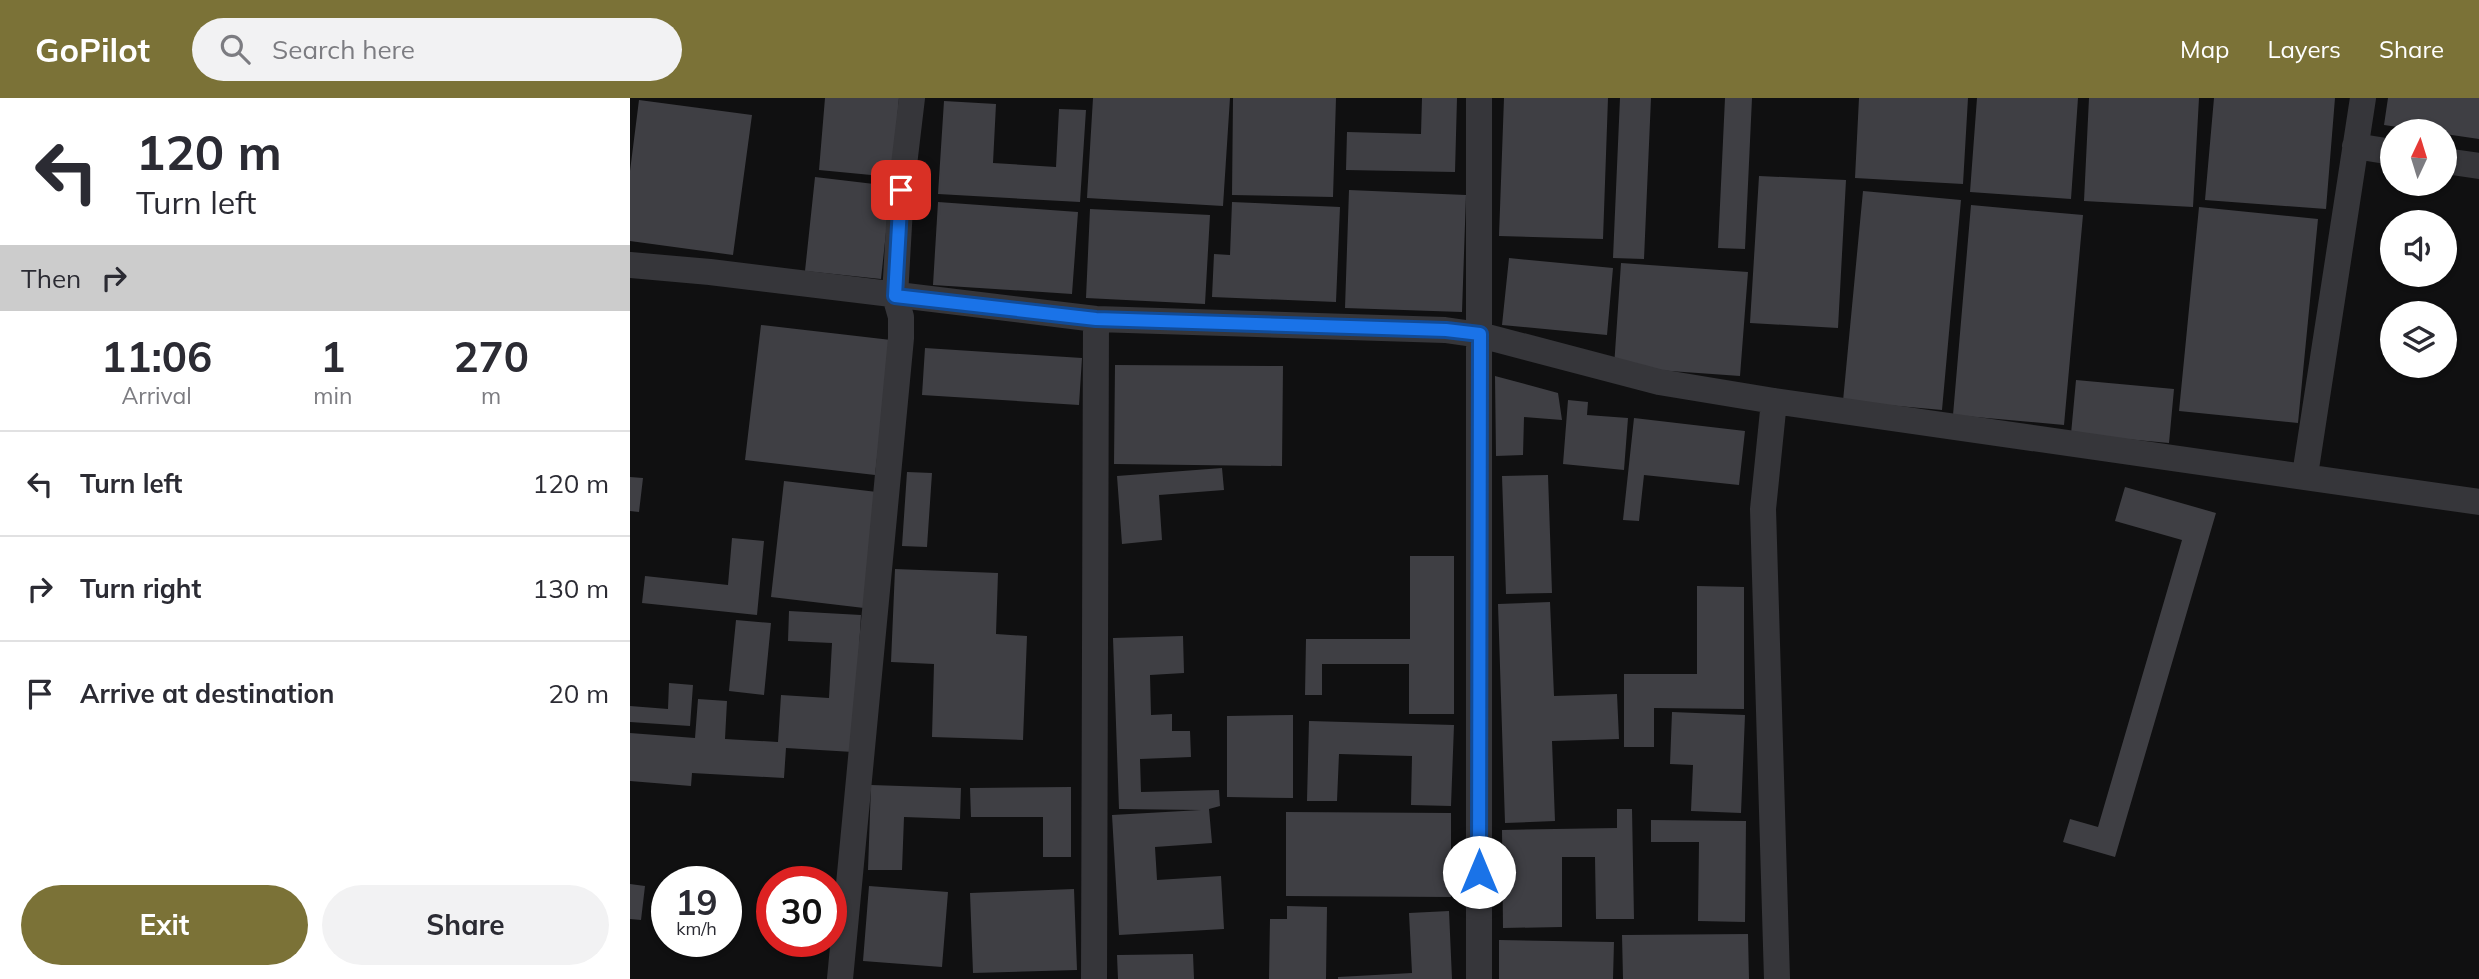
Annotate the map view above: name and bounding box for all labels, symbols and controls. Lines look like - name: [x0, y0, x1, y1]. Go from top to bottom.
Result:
- search box: [192, 18, 682, 81]
- text: GoPilot: [35, 29, 150, 70]
- icon: search: [216, 30, 254, 68]
- text: Search here: [272, 33, 415, 66]
- text: Map: [2180, 34, 2229, 64]
- text: Layers: [2267, 34, 2341, 64]
- text: Share: [2379, 34, 2444, 64]
- north arrow: [2380, 119, 2457, 196]
- map controls: [2380, 119, 2457, 378]
- text: 120 m: [136, 121, 282, 182]
- icon: left: [21, 126, 112, 217]
- pin: [871, 160, 931, 220]
- icon: arrive: [882, 171, 920, 209]
- text: Turn left: [136, 182, 256, 222]
- button: sound: [2380, 210, 2457, 287]
- icon: right: [95, 259, 133, 297]
- text: Then: [21, 262, 81, 295]
- button: layers: [2380, 301, 2457, 378]
- text: 11:06: [101, 330, 212, 383]
- text: 1: [320, 330, 345, 383]
- text: 270: [453, 330, 529, 383]
- text: Arrival: [121, 381, 192, 410]
- text: min: [313, 381, 352, 410]
- text: m: [481, 381, 501, 410]
- icon: left: [21, 465, 59, 503]
- text: Turn left: [80, 467, 182, 500]
- text: 120 m: [533, 467, 609, 500]
- icon: right: [21, 570, 59, 608]
- text: Turn right: [80, 572, 201, 605]
- text: 130 m: [533, 572, 609, 605]
- icon: arrive: [21, 675, 59, 713]
- text: Arrive at destination: [80, 677, 335, 710]
- text: 20 m: [548, 677, 609, 710]
- position arrow: [1442, 835, 1516, 909]
- speed limit sign: 30: [756, 866, 847, 957]
- text: 19: [675, 880, 718, 924]
- button: Exit: [21, 885, 308, 965]
- button: Share: [322, 885, 609, 965]
- text: km/h: [676, 917, 717, 940]

